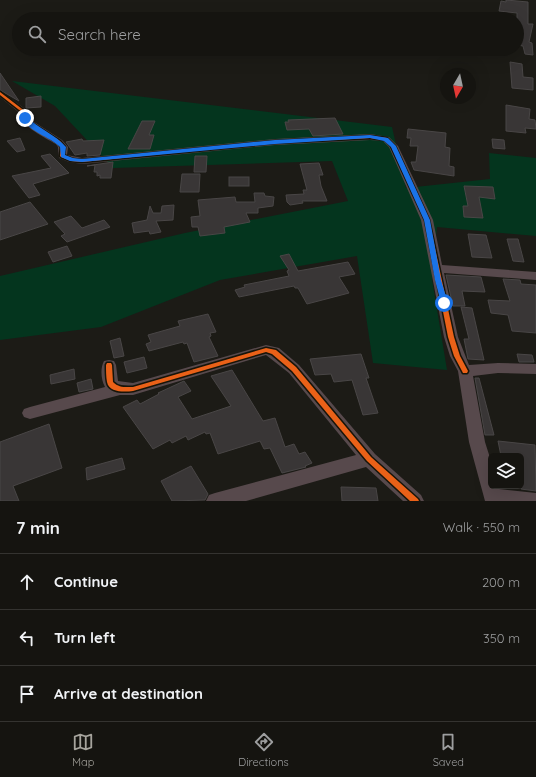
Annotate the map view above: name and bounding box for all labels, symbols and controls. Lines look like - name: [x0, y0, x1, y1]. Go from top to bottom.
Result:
- search box: [12, 12, 524, 56]
- icon: search: [26, 23, 48, 45]
- text: Search here: [58, 25, 141, 44]
- north arrow: [440, 68, 476, 104]
- route end: [16, 109, 34, 127]
- route start: [435, 294, 453, 312]
- map controls: [488, 453, 524, 489]
- button: layers: [488, 453, 524, 489]
- text: 7 min: [16, 517, 60, 538]
- text: Walk · 550 m: [443, 519, 520, 535]
- icon: ahead: [16, 571, 38, 593]
- text: Continue: [54, 572, 118, 591]
- text: 200 m: [482, 574, 520, 590]
- icon: left: [16, 627, 38, 649]
- text: Turn left: [54, 628, 116, 647]
- text: 350 m: [483, 630, 520, 646]
- icon: arrive: [16, 683, 38, 705]
- text: Arrive at destination: [54, 684, 203, 703]
- tab: Map: [72, 731, 94, 769]
- tab: Directions: [238, 731, 289, 769]
- tab: Saved: [433, 731, 464, 769]

